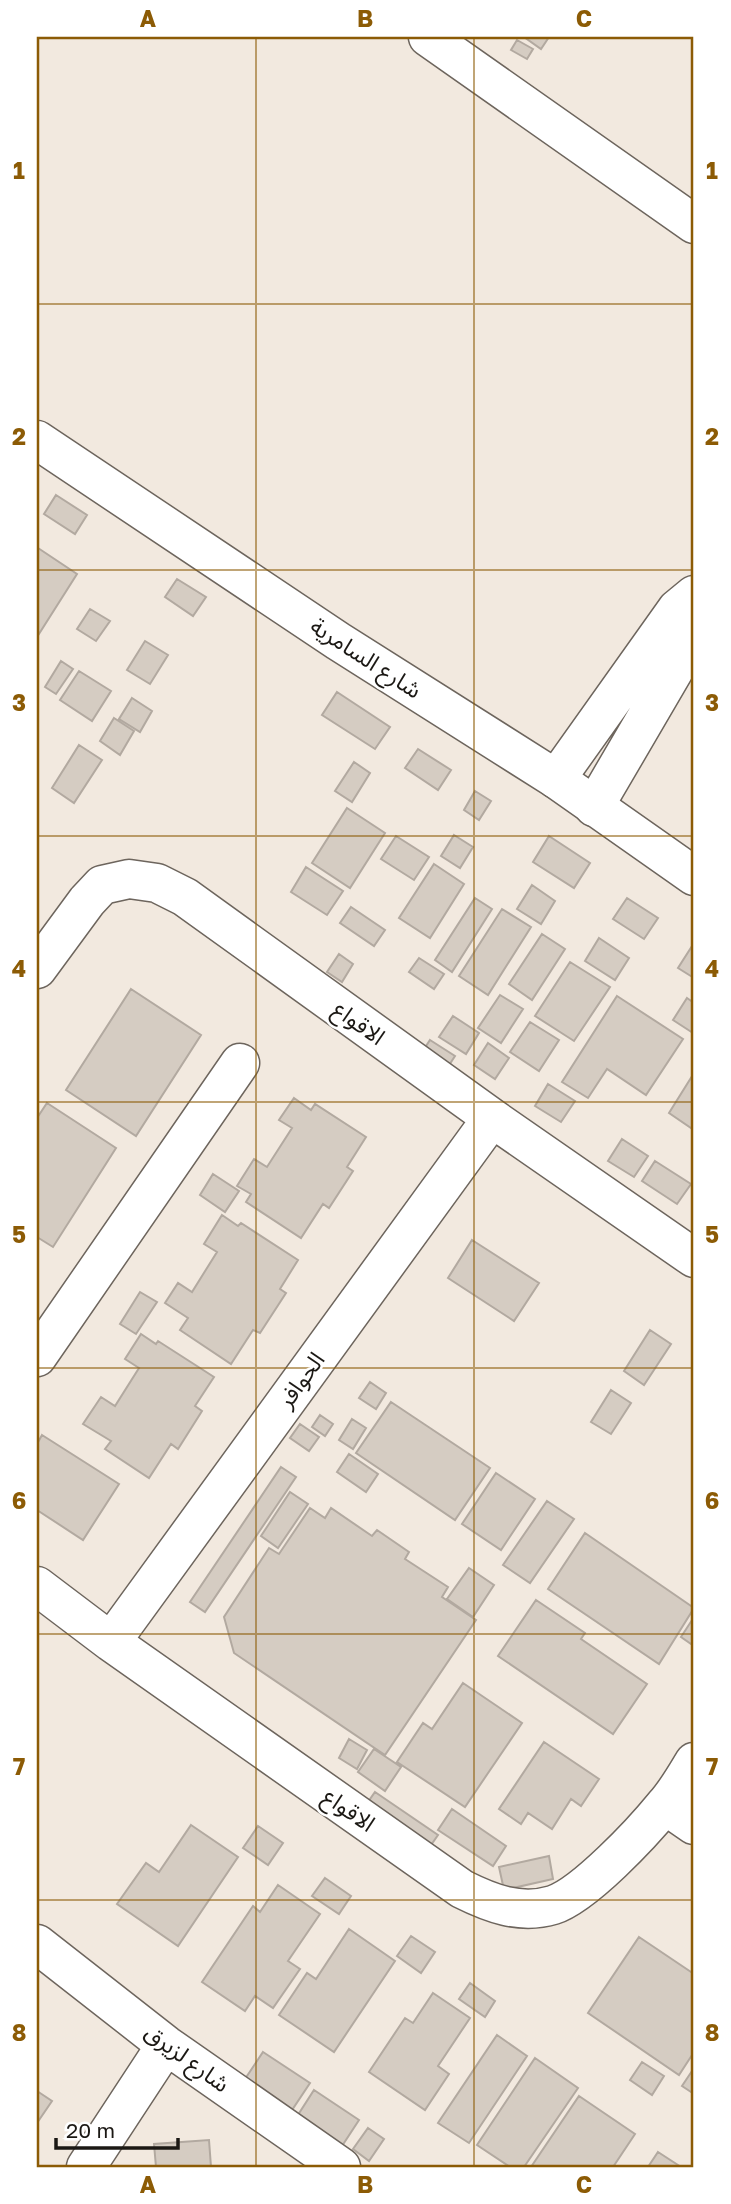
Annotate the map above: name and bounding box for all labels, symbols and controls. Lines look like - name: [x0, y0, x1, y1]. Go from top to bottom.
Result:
- text: A: [140, 4, 157, 32]
- text: B: [357, 4, 373, 32]
- text: C: [576, 4, 592, 32]
- text: 1: [13, 156, 25, 184]
- text: 1: [706, 156, 718, 184]
- text: 2: [12, 422, 26, 450]
- text: 2: [705, 422, 719, 450]
- street label: شارع السامرية: [304, 611, 427, 707]
- text: 3: [12, 688, 26, 716]
- text: 3: [705, 688, 719, 716]
- text: 4: [12, 954, 26, 982]
- text: 4: [705, 954, 719, 982]
- street label: الاقواع: [326, 994, 391, 1054]
- text: 5: [12, 1220, 26, 1248]
- text: 5: [705, 1220, 719, 1248]
- street label: الحوافر: [270, 1346, 330, 1414]
- text: 6: [12, 1486, 26, 1514]
- text: 6: [705, 1486, 719, 1514]
- text: 7: [13, 1752, 25, 1780]
- text: 7: [706, 1752, 718, 1780]
- street label: الاقواع: [316, 1781, 381, 1840]
- street label: شارع لزيرق: [137, 2017, 235, 2101]
- text: 8: [12, 2018, 26, 2046]
- text: 8: [705, 2018, 719, 2046]
- scale bar: [56, 2106, 178, 2150]
- text: 20 m: [66, 2117, 115, 2143]
- text: A: [140, 2170, 157, 2198]
- text: B: [357, 2170, 373, 2198]
- text: C: [576, 2170, 592, 2198]

